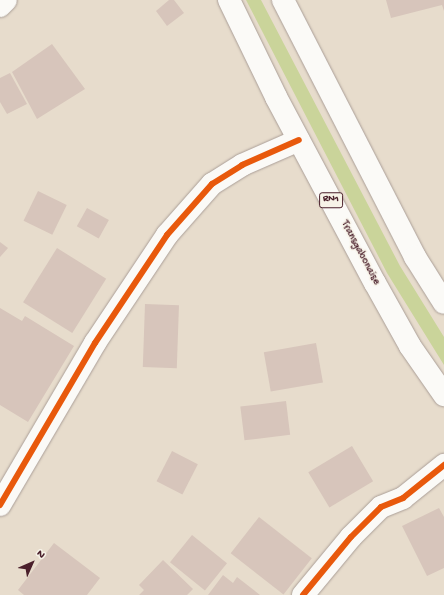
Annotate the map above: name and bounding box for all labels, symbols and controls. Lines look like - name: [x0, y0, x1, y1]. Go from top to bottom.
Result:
- road number: RN1: [319, 192, 343, 208]
- street label: Transgabonaise: [338, 219, 382, 287]
- north arrow: [12, 543, 52, 583]
- text: N: [34, 548, 47, 561]

